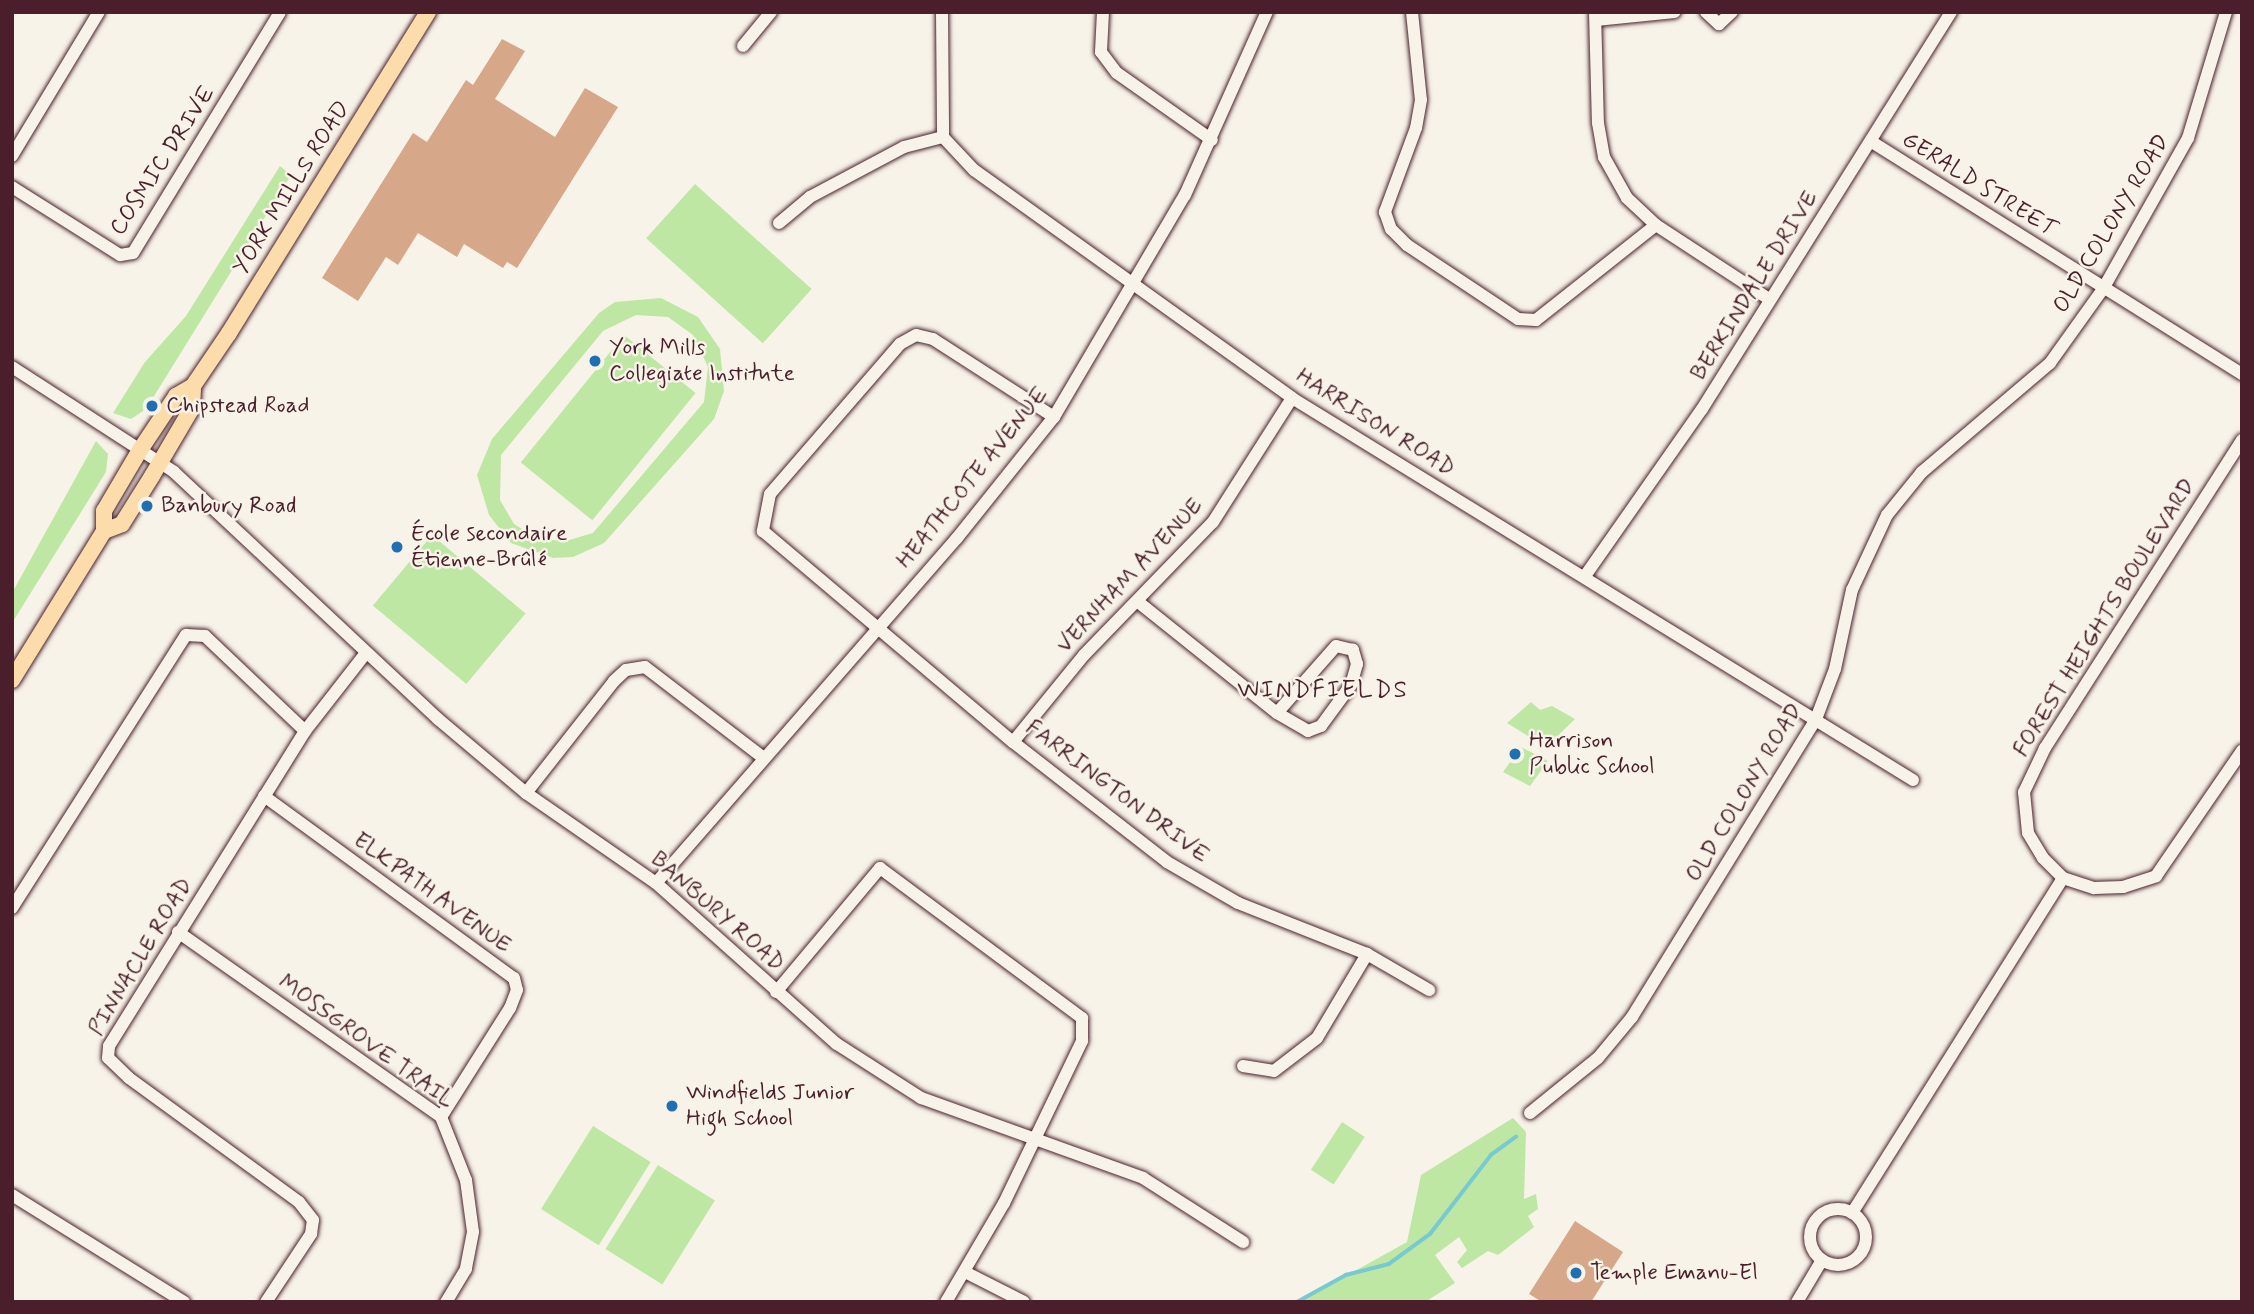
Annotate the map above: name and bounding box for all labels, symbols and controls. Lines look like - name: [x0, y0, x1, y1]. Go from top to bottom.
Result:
- street label: COSMIC DRIVE: [104, 81, 222, 241]
- street label: YORK MILLS ROAD: [228, 97, 356, 279]
- street label: GERALD STREET: [1896, 126, 2062, 244]
- street label: OLD COLONY ROAD: [2048, 129, 2176, 319]
- street label: BERKINDALE DRIVE: [1685, 185, 1825, 387]
- place label: York Mills Collegiate Institute: [609, 334, 800, 388]
- marker: York Mills Collegiate Institute: [587, 353, 603, 369]
- street label: HARRISON ROAD: [1292, 364, 1458, 482]
- street label: HEATHCOTE AVENUE: [891, 382, 1055, 574]
- place label: Chipstead Road: [166, 392, 310, 420]
- marker: Chipstead Road: [144, 398, 160, 414]
- street label: FOREST HEIGHTS BOULEVARD: [2008, 474, 2202, 762]
- place label: Banbury Road: [161, 492, 295, 520]
- street label: VERNHAM AVENUE: [1050, 492, 1210, 660]
- marker: Banbury Road: [139, 498, 155, 514]
- place label: École secondaire Étienne-Brûlé: [411, 520, 575, 574]
- marker: École secondaire Étienne-Brûlé: [389, 539, 405, 555]
- district label: WINDFIELDS: [1238, 677, 1408, 705]
- street label: OLD COLONY ROAD: [1681, 698, 1809, 888]
- street label: FARRINGTON DRIVE: [1020, 714, 1214, 870]
- place label: Harrison Public School: [1529, 727, 1656, 781]
- marker: Harrison Public School: [1507, 746, 1523, 762]
- street label: ELKPATH AVENUE: [347, 826, 517, 960]
- street label: BANBURY ROAD: [645, 847, 789, 977]
- street label: PINNACLE ROAD: [84, 874, 198, 1040]
- street label: MOSSGROVE TRAIL: [272, 968, 460, 1116]
- place label: Windfields Junior High School: [686, 1079, 854, 1133]
- marker: Windfields Junior High School: [664, 1098, 680, 1114]
- place label: Temple Emanu-El: [1590, 1259, 1762, 1287]
- marker: Temple Emanu-El: [1568, 1265, 1584, 1281]

